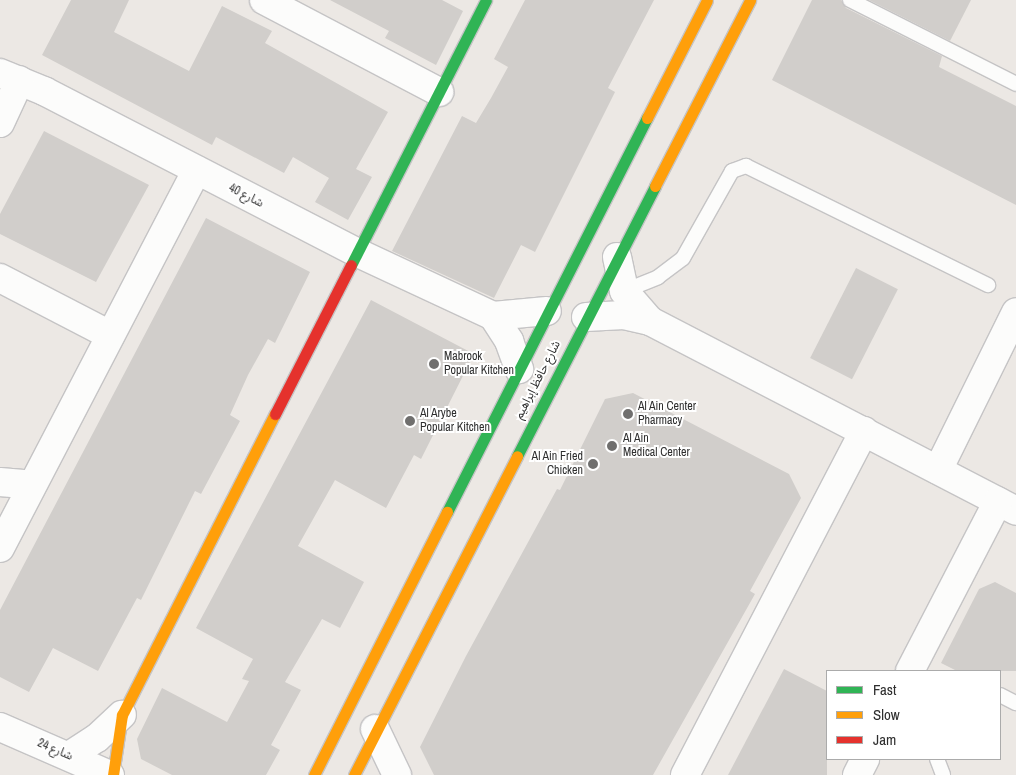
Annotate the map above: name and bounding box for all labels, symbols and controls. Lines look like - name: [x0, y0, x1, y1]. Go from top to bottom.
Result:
- street label: شارع 40: [226, 181, 266, 211]
- street label: شارع حافظ إبراهيم: [512, 338, 564, 422]
- place label: Mabrook Popular Kitchen: [444, 350, 514, 378]
- marker: Mabrook Popular Kitchen: [428, 358, 440, 370]
- place label: Al Ain Center Pharmacy: [638, 400, 697, 428]
- place label: Al Arybe Popular Kitchen: [420, 407, 490, 435]
- marker: Al Ain Center Pharmacy: [622, 408, 634, 420]
- marker: Al Arybe Popular Kitchen: [404, 415, 416, 427]
- place label: Al Ain Medical Center: [623, 432, 690, 460]
- marker: Al Ain Medical Center: [605, 439, 619, 453]
- place label: Al Ain Fried Chicken: [531, 450, 583, 478]
- marker: Al Ain Fried Chicken: [587, 458, 599, 470]
- legend: [826, 670, 1001, 760]
- text: Fast: [873, 679, 896, 700]
- text: Slow: [873, 704, 900, 725]
- text: Jam: [873, 729, 896, 750]
- street label: شارع 24: [35, 736, 75, 764]

